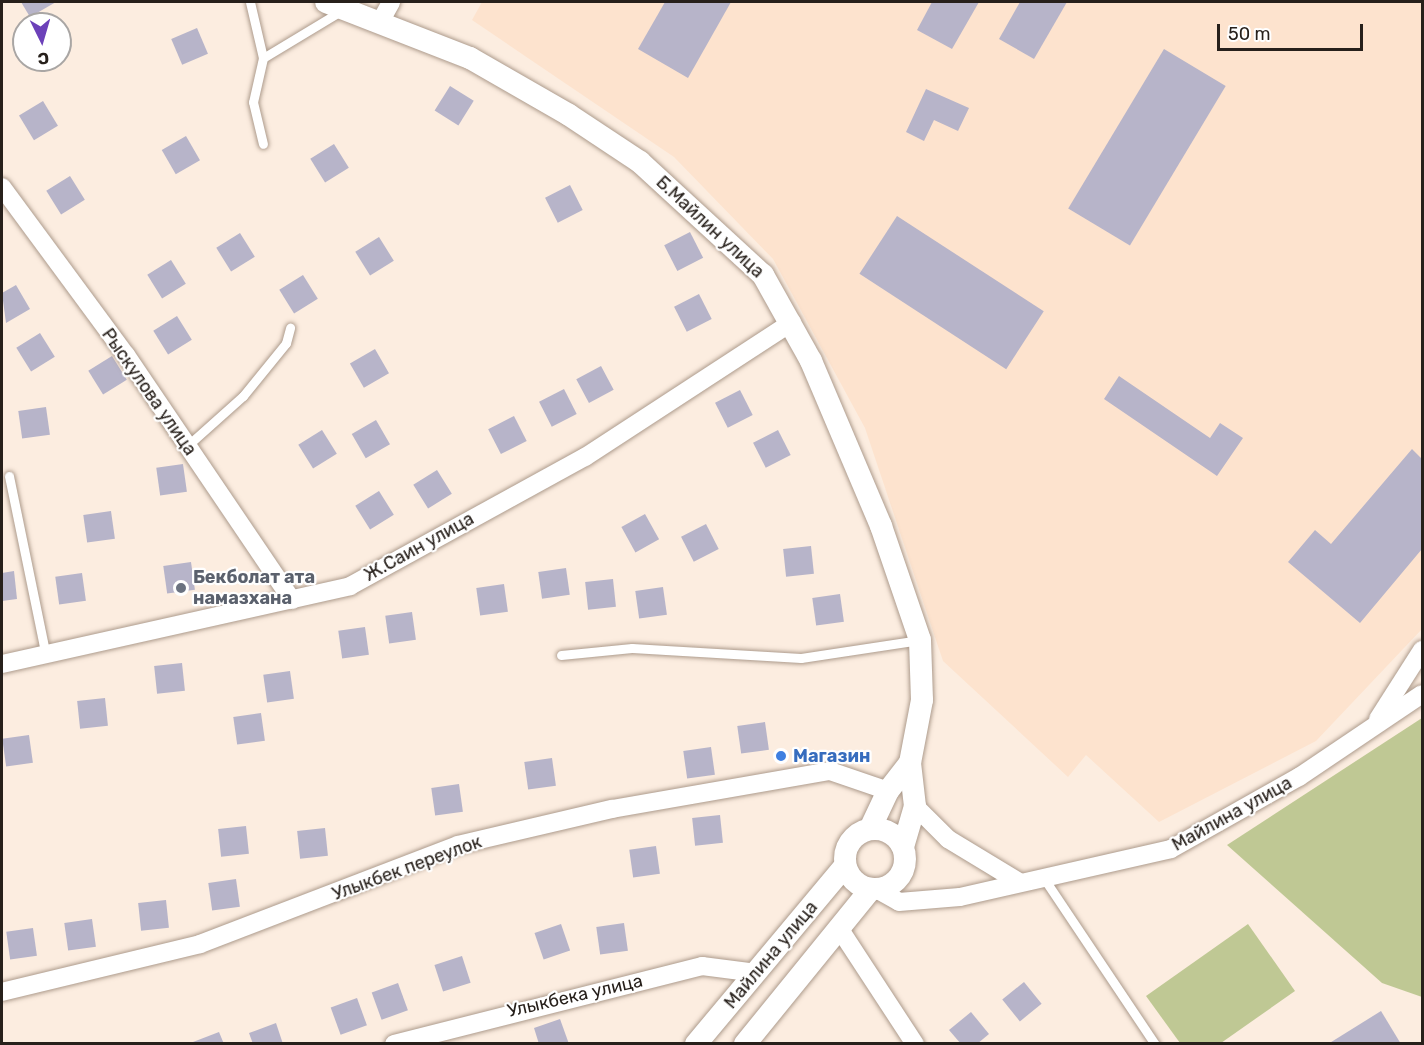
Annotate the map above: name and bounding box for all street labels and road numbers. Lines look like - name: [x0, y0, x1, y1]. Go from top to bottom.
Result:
- street label: Б.Майлин улица: [652, 171, 768, 283]
- street label: Рыскулова улица: [97, 324, 201, 460]
- street label: Ж.Саин улица: [360, 508, 478, 586]
- street label: Майлина улица: [1168, 772, 1296, 856]
- street label: Улыкбек переулок: [329, 831, 485, 905]
- street label: Майлина улица: [720, 897, 822, 1013]
- street label: Улыкбека улица: [505, 970, 645, 1022]

